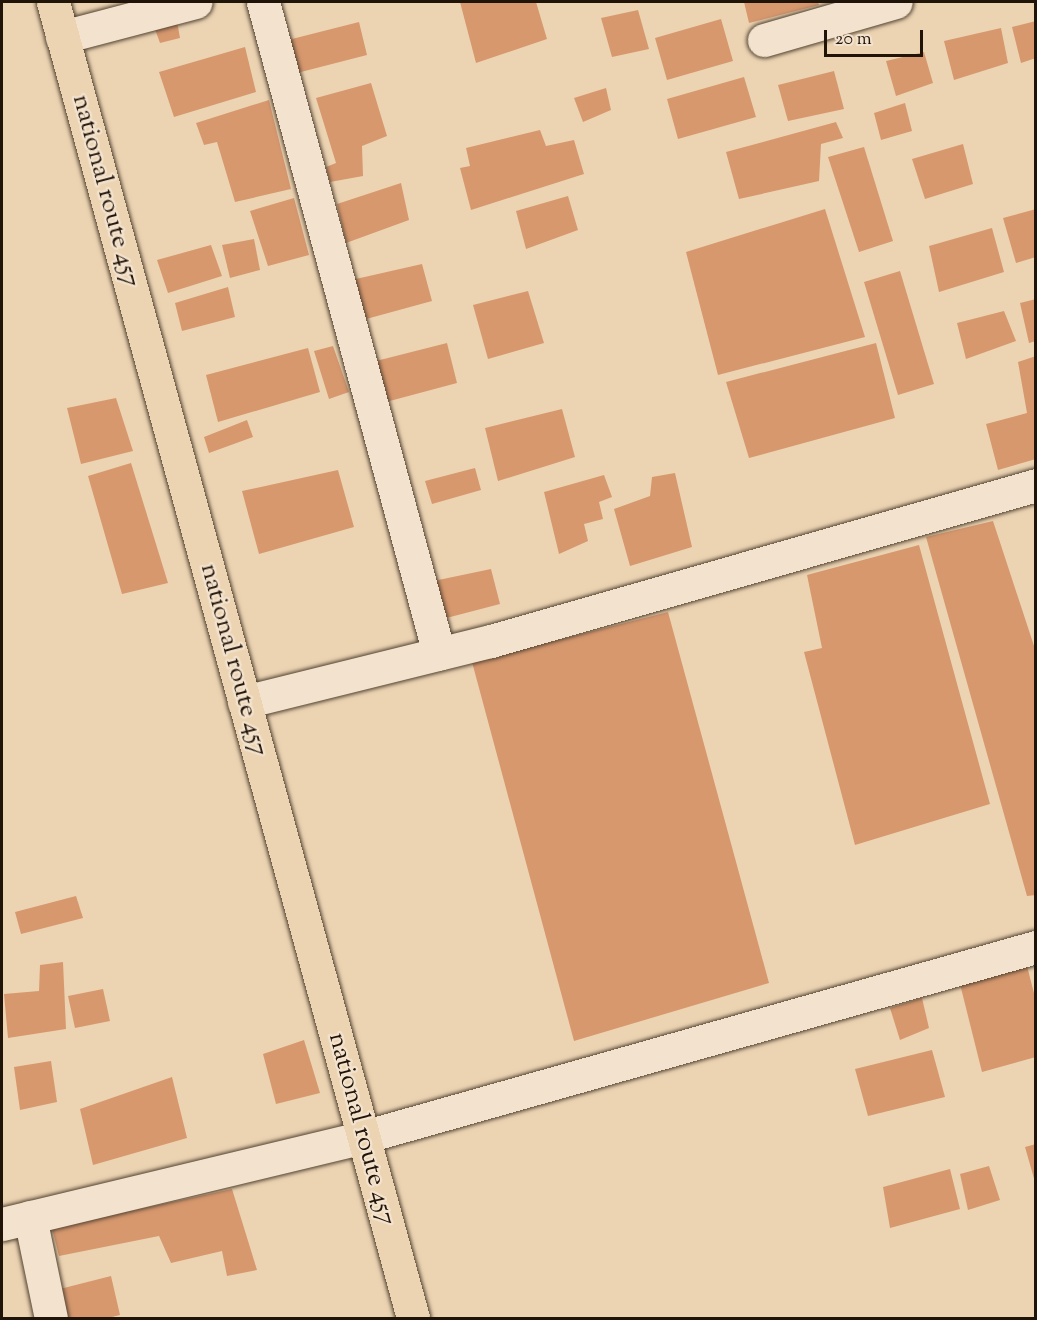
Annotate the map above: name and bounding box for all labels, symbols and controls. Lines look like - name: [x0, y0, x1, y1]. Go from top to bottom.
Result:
- scale bar: [827, 18, 926, 56]
- text: 20 m: [835, 27, 872, 53]
- street label: national route 457: [64, 91, 146, 291]
- street label: national route 457: [192, 560, 274, 760]
- street label: national route 457: [320, 1029, 402, 1229]

